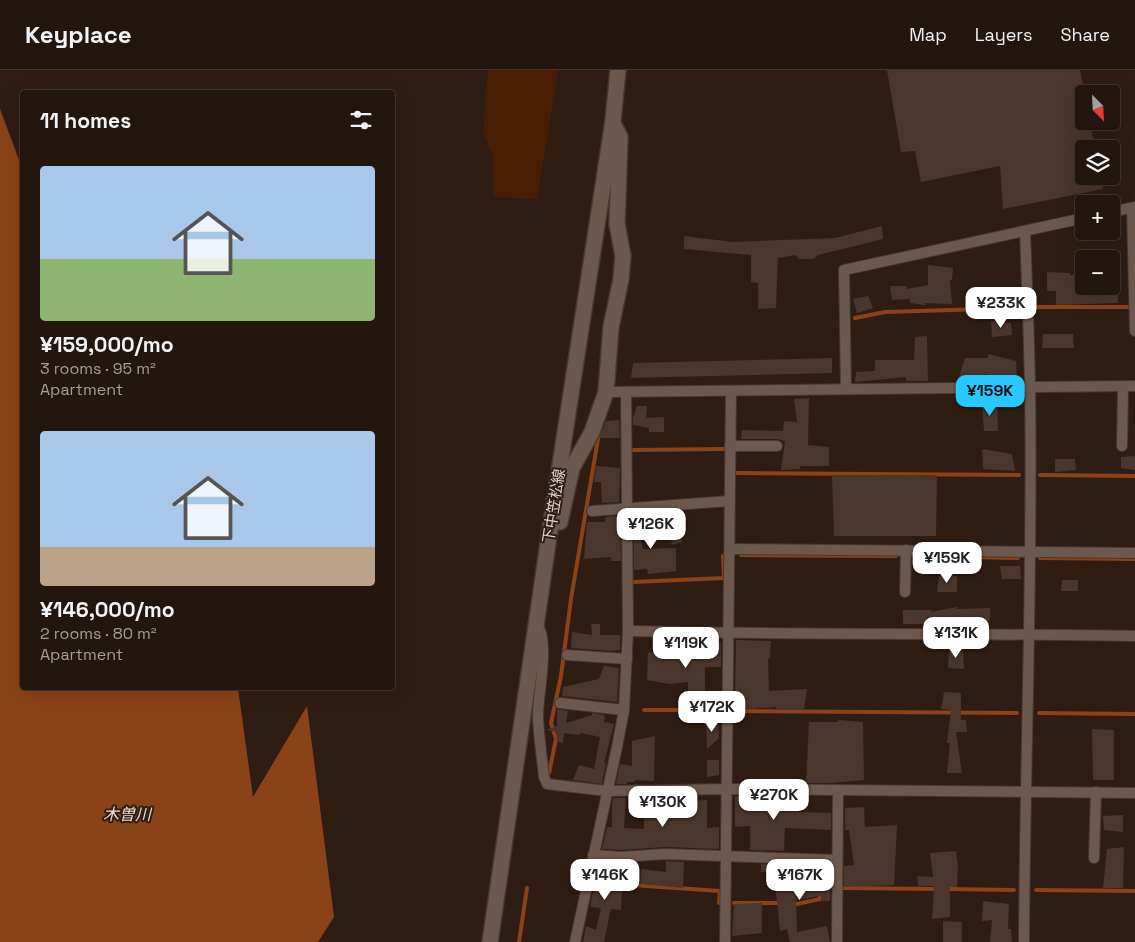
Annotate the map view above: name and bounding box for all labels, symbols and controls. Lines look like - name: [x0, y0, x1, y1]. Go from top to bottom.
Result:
- text: Keyplace: [25, 19, 132, 50]
- text: Map: [909, 23, 947, 46]
- text: Layers: [975, 23, 1032, 46]
- text: Share: [1060, 23, 1110, 46]
- north arrow: [1075, 85, 1120, 130]
- map controls: [1075, 85, 1120, 295]
- icon: filters: [347, 106, 375, 134]
- text: 11 homes: [40, 107, 131, 134]
- button: layers: [1075, 140, 1120, 185]
- button: +: [1075, 195, 1120, 240]
- icon: home: [163, 198, 253, 288]
- button: −: [1075, 250, 1120, 295]
- pin: ¥233K: [966, 286, 1036, 329]
- text: ¥233K: [977, 292, 1025, 313]
- text: ¥159,000/mo: [40, 331, 174, 358]
- text: 3 rooms · 95 m²: [40, 358, 156, 379]
- pin: ¥159K: [955, 374, 1025, 417]
- text: Apartment: [40, 379, 123, 400]
- text: ¥159K: [967, 380, 1013, 401]
- icon: home: [163, 463, 253, 553]
- street label: 下中笠松線: [538, 467, 569, 544]
- pin: ¥126K: [616, 508, 686, 550]
- text: ¥126K: [628, 513, 674, 534]
- pin: ¥159K: [912, 542, 982, 584]
- text: ¥159K: [924, 547, 970, 568]
- text: ¥146,000/mo: [40, 596, 174, 623]
- pin: ¥131K: [921, 616, 991, 659]
- text: ¥131K: [934, 622, 978, 643]
- text: 2 rooms · 80 m²: [40, 623, 157, 644]
- pin: ¥119K: [651, 626, 721, 669]
- text: ¥119K: [664, 632, 708, 653]
- text: Apartment: [40, 644, 123, 665]
- pin: ¥172K: [677, 690, 747, 733]
- text: ¥172K: [689, 696, 735, 717]
- pin: ¥270K: [739, 778, 809, 821]
- text: ¥270K: [750, 784, 798, 805]
- pin: ¥130K: [628, 786, 698, 828]
- text: ¥130K: [639, 791, 687, 812]
- water label: 木曽川: [103, 804, 153, 825]
- pin: ¥146K: [570, 858, 640, 901]
- pin: ¥167K: [765, 858, 835, 901]
- text: ¥146K: [581, 864, 629, 885]
- text: ¥167K: [777, 864, 823, 885]

